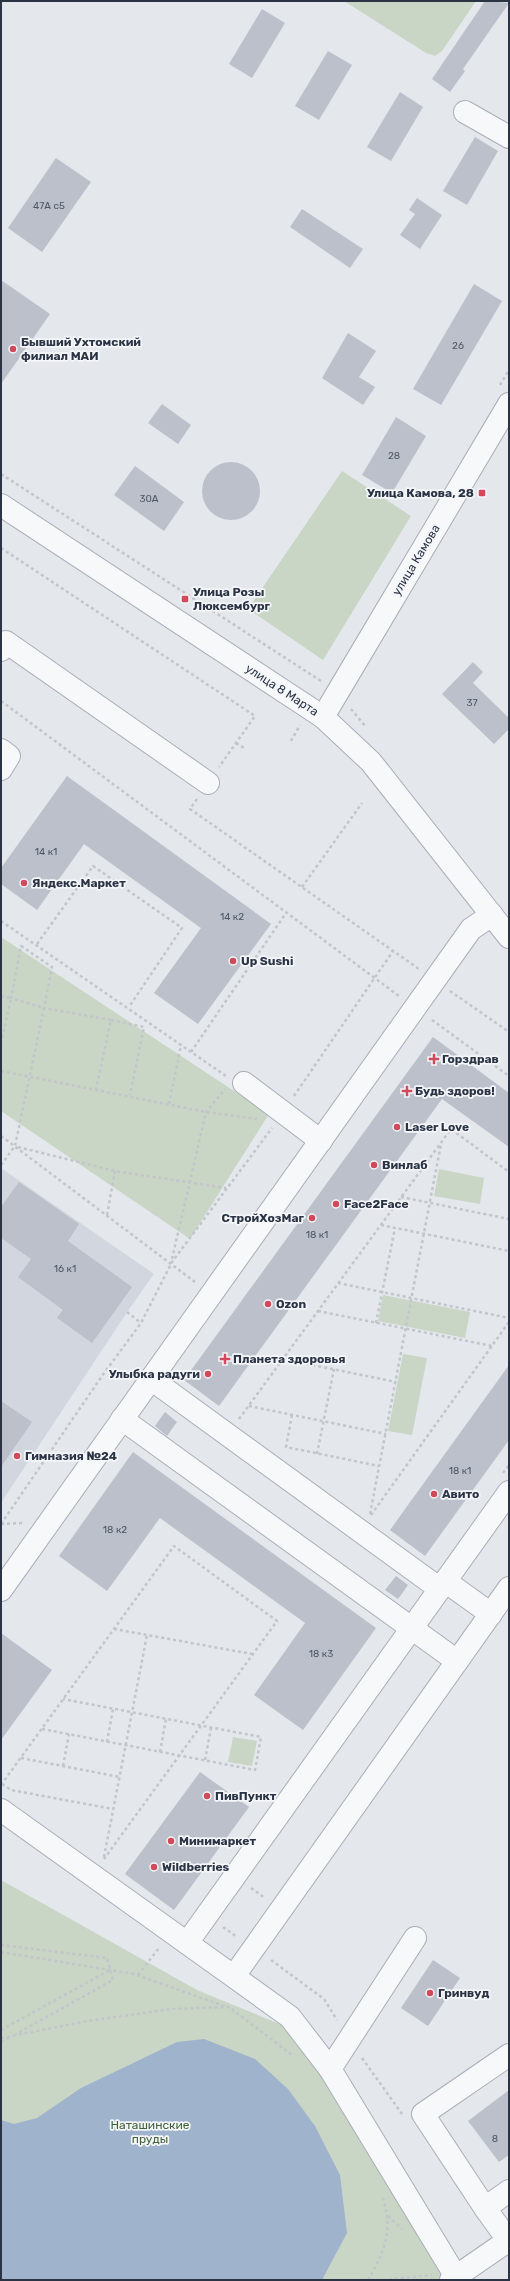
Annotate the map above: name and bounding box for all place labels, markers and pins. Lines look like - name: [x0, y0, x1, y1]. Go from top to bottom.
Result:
- place label: Бывший Ухтомский филиал МАИ: [21, 335, 141, 363]
- marker: Бывший Ухтомский филиал МАИ: [8, 344, 18, 354]
- place label: Улица Камова, 28: [367, 486, 474, 500]
- marker: Улица Камова, 28: [477, 488, 487, 498]
- place label: Улица Розы Люксембург: [193, 585, 271, 613]
- marker: Улица Розы Люксембург: [180, 594, 190, 604]
- place label: Яндекс.Маркет: [32, 876, 126, 890]
- marker: Яндекс.Маркет: [19, 878, 29, 888]
- place label: Up Sushi: [241, 954, 293, 968]
- marker: Up Sushi: [228, 956, 238, 966]
- place label: Горздрав: [442, 1052, 499, 1066]
- marker: Горздрав: [429, 1054, 439, 1064]
- place label: Будь здоров!: [415, 1084, 495, 1098]
- marker: Будь здоров!: [402, 1086, 412, 1096]
- place label: Laser Love: [405, 1120, 469, 1134]
- marker: Laser Love: [392, 1122, 402, 1132]
- place label: Винлаб: [382, 1158, 428, 1172]
- marker: Винлаб: [369, 1160, 379, 1170]
- place label: Face2Face: [344, 1197, 409, 1211]
- marker: Face2Face: [331, 1199, 341, 1209]
- place label: СтройХозМаг: [222, 1211, 304, 1225]
- marker: СтройХозМаг: [307, 1213, 317, 1223]
- place label: Ozon: [276, 1297, 306, 1311]
- marker: Ozon: [263, 1299, 273, 1309]
- place label: Планета здоровья: [233, 1352, 346, 1366]
- marker: Планета здоровья: [220, 1354, 230, 1364]
- place label: Улыбка радуги: [109, 1367, 200, 1381]
- marker: Улыбка радуги: [203, 1369, 213, 1379]
- place label: Гимназия №24: [25, 1449, 117, 1463]
- marker: Гимназия №24: [12, 1451, 22, 1461]
- place label: Авито: [442, 1487, 479, 1501]
- marker: Авито: [429, 1489, 439, 1499]
- place label: ПивПункт: [215, 1789, 277, 1803]
- marker: ПивПункт: [202, 1791, 212, 1801]
- place label: Минимаркет: [179, 1834, 256, 1848]
- marker: Минимаркет: [166, 1836, 176, 1846]
- place label: Wildberries: [162, 1860, 230, 1874]
- marker: Wildberries: [149, 1862, 159, 1872]
- place label: Гринвуд: [438, 1986, 489, 2000]
- marker: Гринвуд: [425, 1988, 435, 1998]

